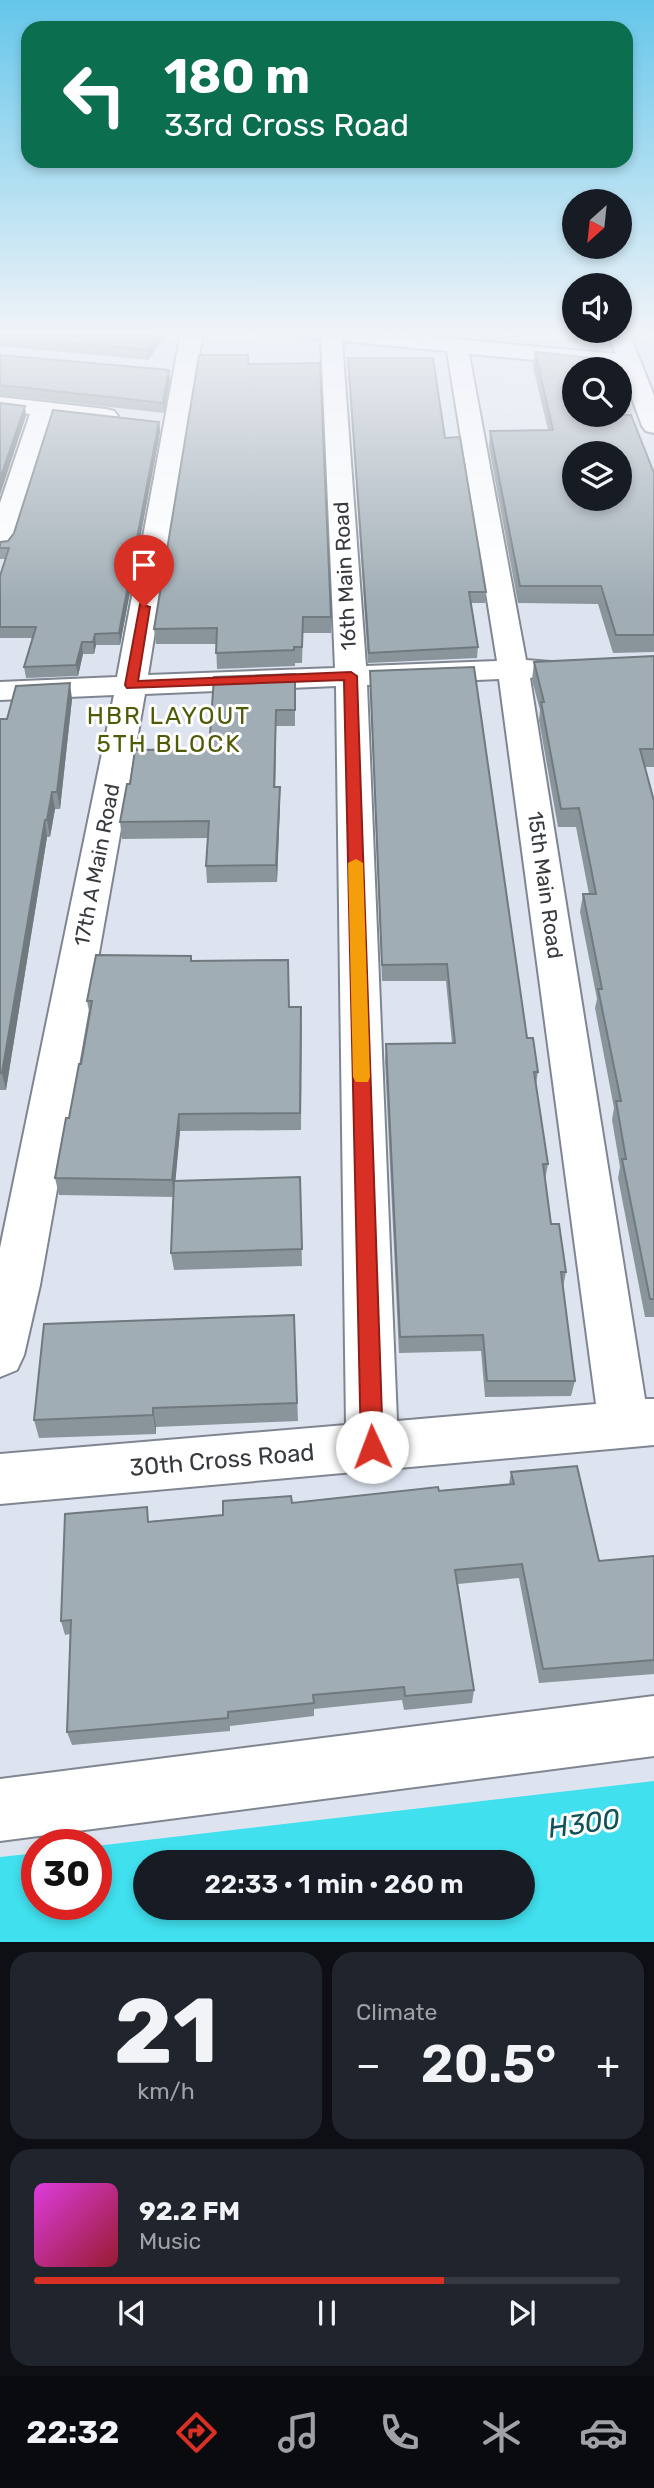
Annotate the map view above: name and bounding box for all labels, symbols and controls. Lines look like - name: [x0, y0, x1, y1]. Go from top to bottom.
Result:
- text: 180 m: [164, 47, 310, 105]
- icon: left: [49, 49, 140, 140]
- text: 33rd Cross Road: [164, 106, 409, 144]
- north arrow: [562, 189, 632, 259]
- map controls: [562, 189, 632, 511]
- button: sound: [562, 273, 632, 343]
- button: search: [562, 357, 632, 427]
- button: layers: [562, 441, 632, 511]
- street label: 16th Main Road: [328, 501, 361, 651]
- pin: [114, 535, 174, 607]
- icon: arrive: [125, 546, 163, 584]
- district label: HBR LAYOUT 5TH BLOCK: [87, 702, 251, 758]
- street label: 17th A Main Road: [68, 782, 125, 948]
- street label: 15th Main Road: [523, 810, 568, 960]
- position arrow: [335, 1410, 409, 1484]
- street label: 30th Cross Road: [128, 1438, 316, 1482]
- water label: H300: [546, 1802, 622, 1845]
- speed limit sign: 30: [21, 1829, 112, 1920]
- text: 22:33 · 1 min · 260 m: [204, 1869, 464, 1900]
- text: 21: [114, 1977, 218, 2085]
- text: Climate: [356, 1998, 437, 2026]
- text: 20.5°: [421, 2033, 556, 2095]
- text: −: [356, 2042, 381, 2088]
- text: +: [596, 2042, 620, 2088]
- text: km/h: [137, 2077, 195, 2105]
- text: 92.2 FM: [139, 2196, 240, 2227]
- text: Music: [139, 2227, 201, 2255]
- icon: previous: [113, 2294, 151, 2332]
- icon: pause: [308, 2294, 346, 2332]
- icon: next: [503, 2294, 541, 2332]
- icon: directions: [172, 2408, 221, 2457]
- icon: music: [274, 2408, 323, 2457]
- icon: phone: [375, 2408, 424, 2457]
- icon: climate: [477, 2408, 526, 2457]
- icon: car: [579, 2408, 628, 2457]
- text: 22:32: [26, 2413, 119, 2451]

